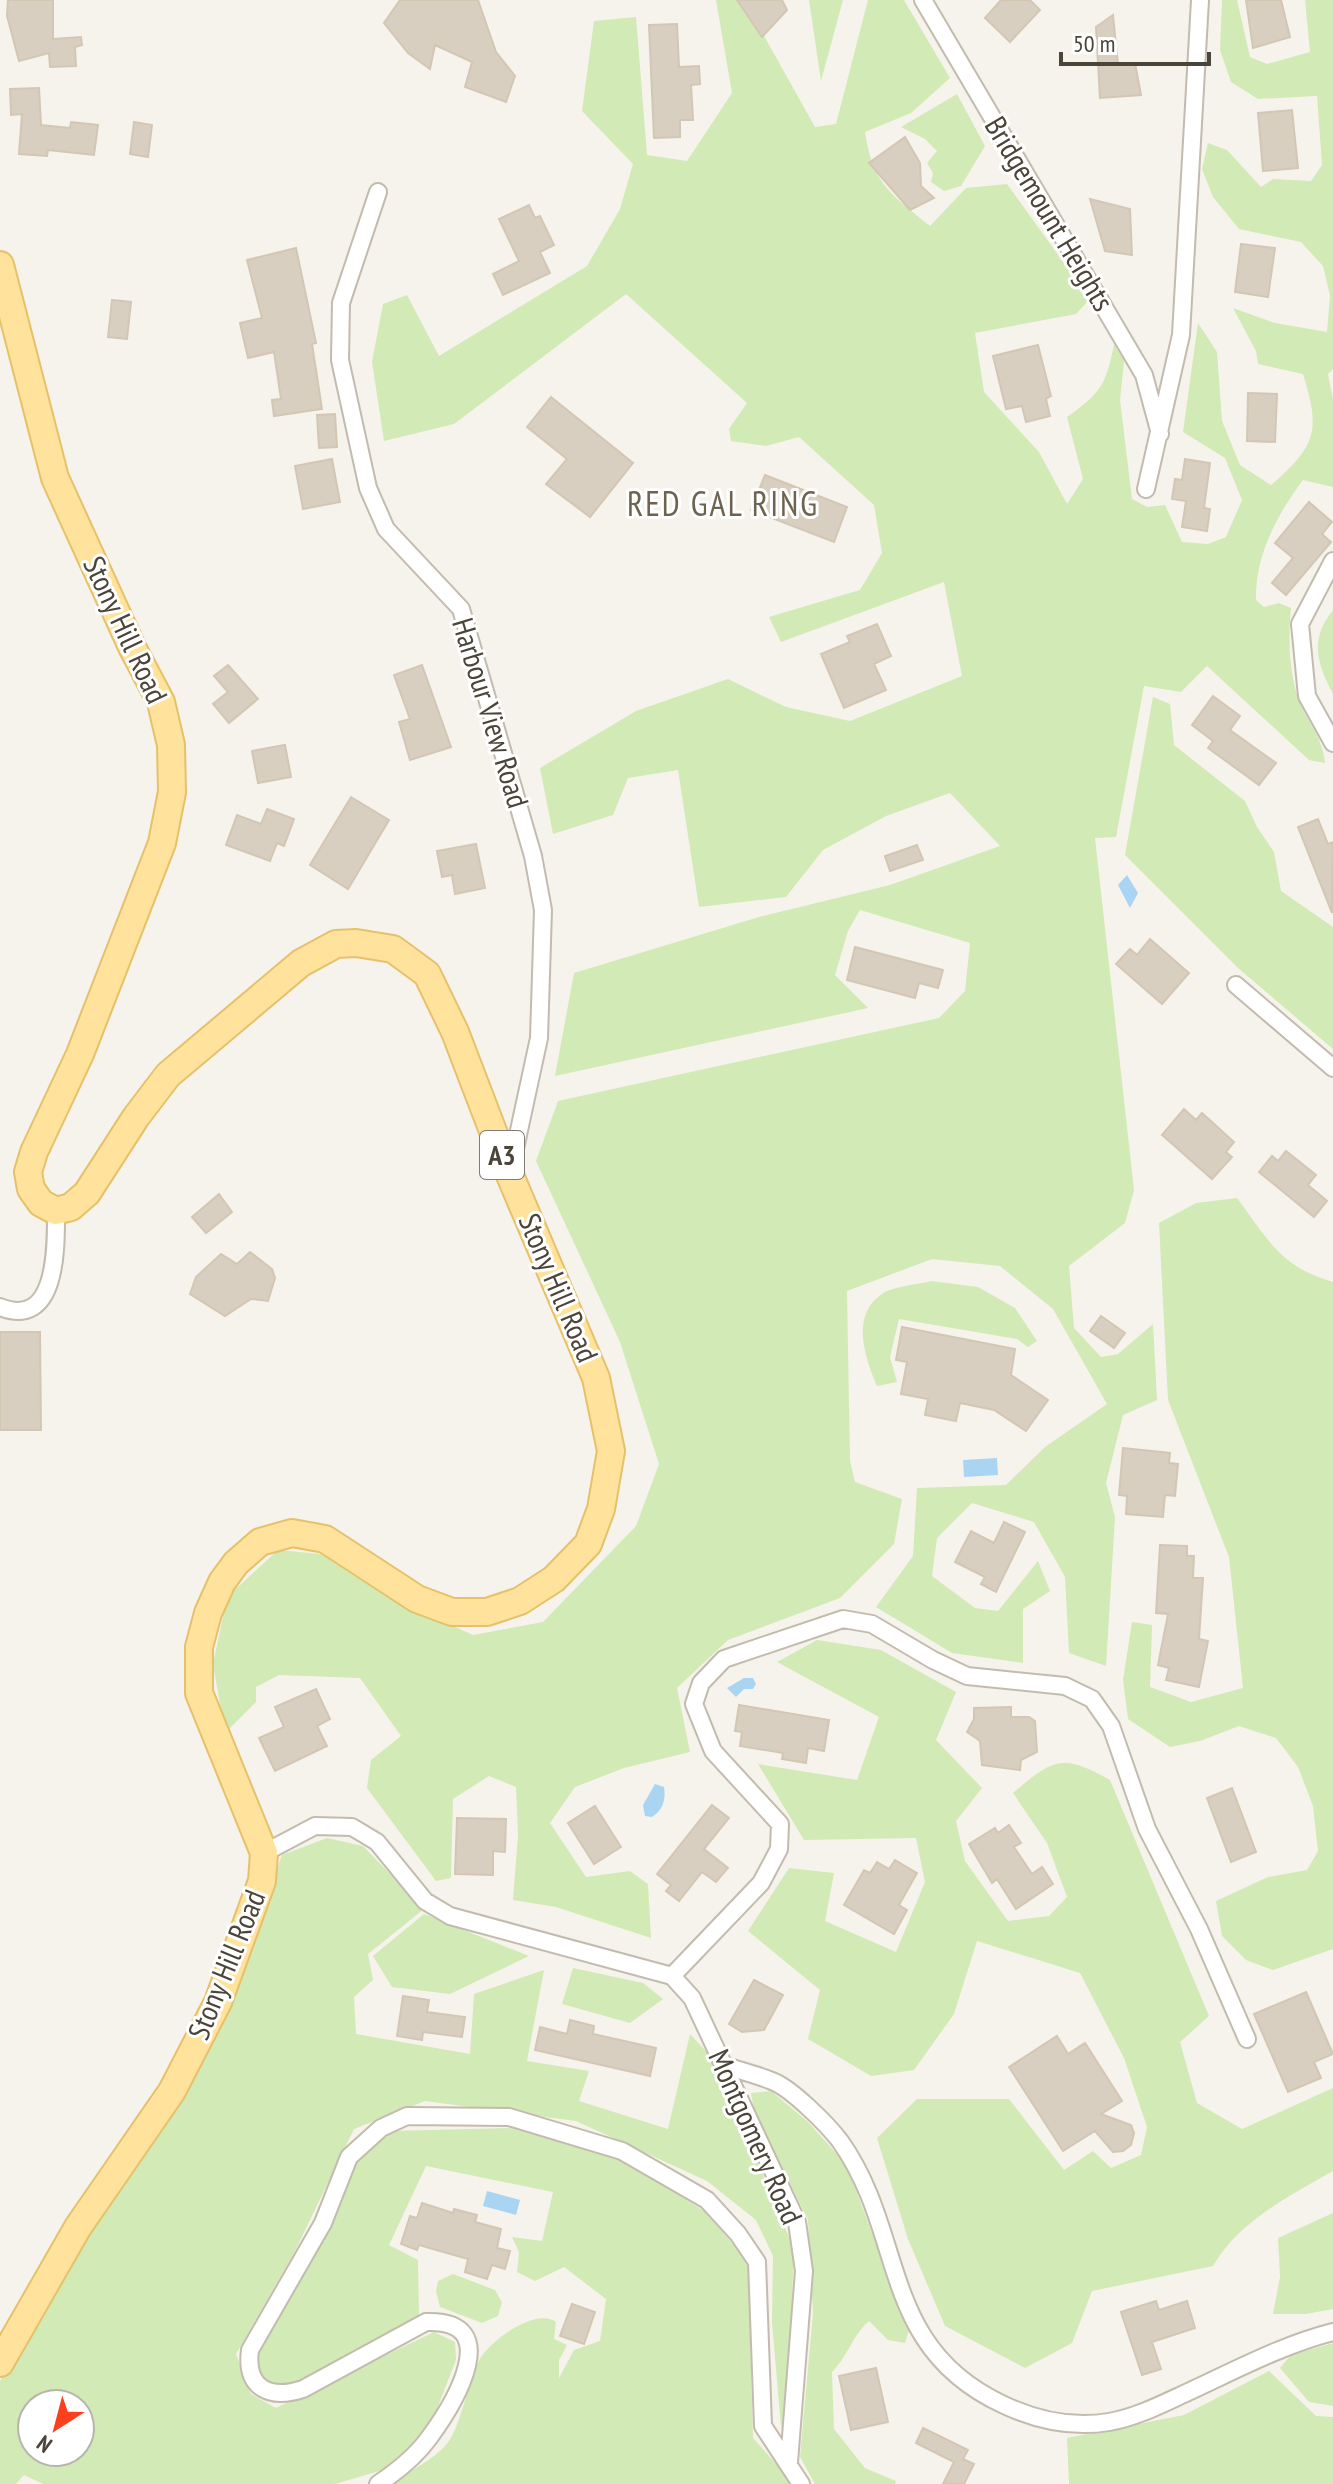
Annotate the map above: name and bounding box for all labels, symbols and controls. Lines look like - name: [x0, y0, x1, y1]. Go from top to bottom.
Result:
- scale bar: [1061, 16, 1209, 66]
- text: 50 m: [1073, 28, 1115, 59]
- street label: Bridgemount Heights: [977, 109, 1124, 318]
- district label: RED GAL RING: [627, 481, 819, 525]
- street label: Stony Hill Road: [75, 550, 177, 709]
- street label: Harbour View Road: [444, 613, 539, 812]
- road number: A3: [480, 1131, 524, 1179]
- street label: Stony Hill Road: [511, 1207, 608, 1368]
- street label: Stony Hill Road: [178, 1884, 273, 2045]
- street label: Montgomery Road: [700, 2043, 812, 2230]
- north arrow: [16, 2388, 96, 2468]
- text: N: [31, 2429, 57, 2459]

